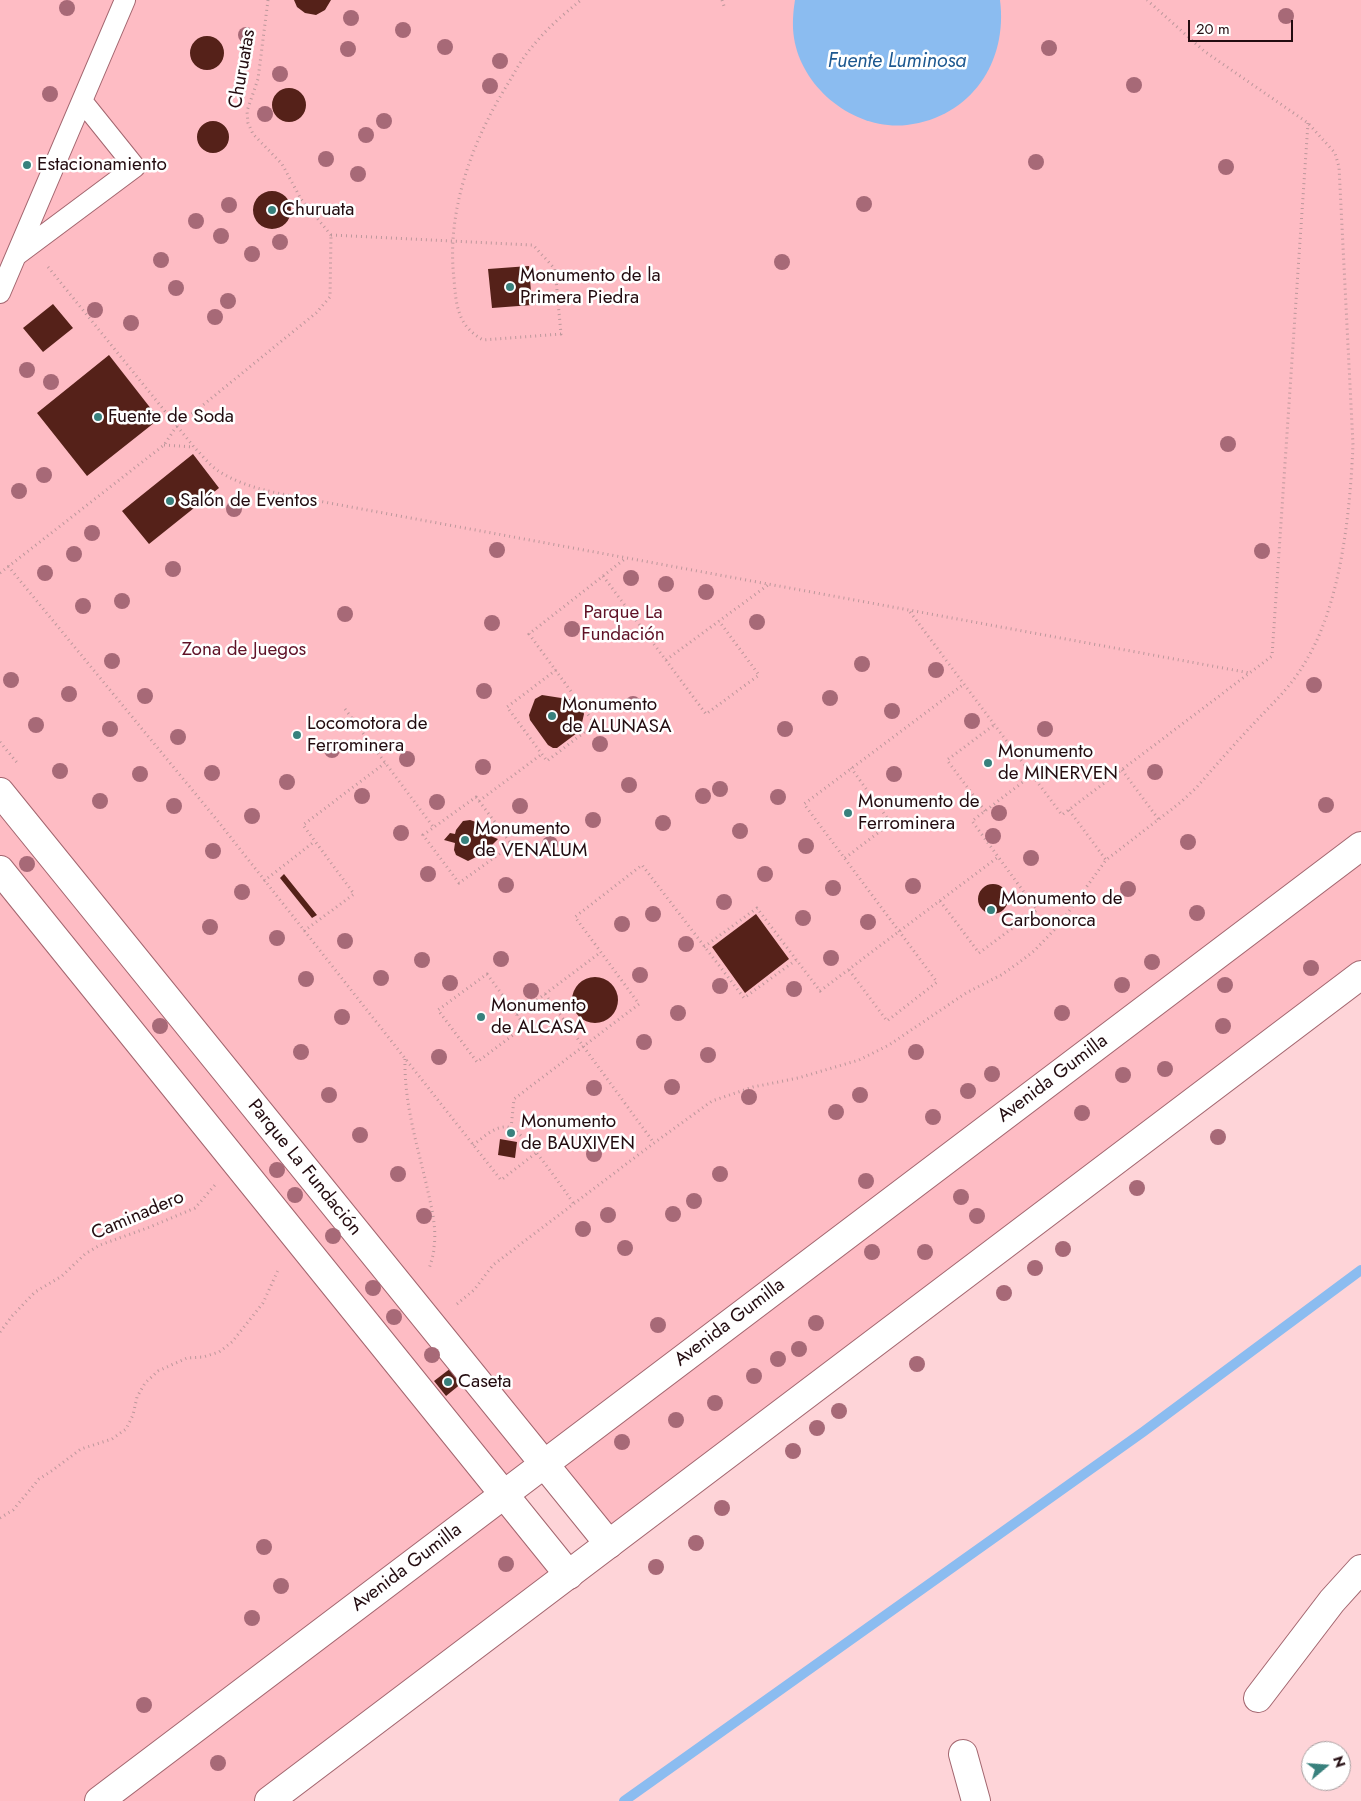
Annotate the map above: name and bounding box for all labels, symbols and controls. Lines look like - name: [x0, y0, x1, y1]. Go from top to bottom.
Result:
- scale bar: [1191, 10, 1296, 42]
- text: 20 m: [1196, 18, 1230, 40]
- street label: Churuatas: [225, 28, 261, 110]
- water label: Fuente Luminosa: [828, 50, 966, 74]
- place label: Estacionamiento: [37, 154, 167, 176]
- marker: Estacionamiento: [21, 159, 33, 171]
- place label: Churuata: [282, 199, 354, 221]
- marker: Churuata: [266, 204, 278, 216]
- place label: Monumento de la Primera Piedra: [520, 265, 661, 309]
- marker: Monumento de la Primera Piedra: [504, 281, 516, 293]
- place label: Fuente de Soda: [108, 406, 234, 428]
- marker: Fuente de Soda: [92, 411, 104, 423]
- place label: Salón de Eventos: [180, 490, 317, 512]
- marker: Salón de Eventos: [164, 495, 176, 507]
- park label: Parque La Fundación: [581, 602, 665, 646]
- park label: Zona de Juegos: [182, 639, 306, 661]
- place label: Monumento de ALUNASA: [562, 694, 672, 738]
- marker: Monumento de ALUNASA: [546, 710, 558, 722]
- place label: Locomotora de Ferrominera: [307, 713, 427, 757]
- marker: Locomotora de Ferrominera: [291, 729, 303, 741]
- place label: Monumento de MINERVEN: [998, 741, 1118, 785]
- marker: Monumento de MINERVEN: [982, 757, 994, 769]
- place label: Monumento de Ferrominera: [858, 791, 980, 835]
- marker: Monumento de Ferrominera: [842, 807, 854, 819]
- place label: Monumento de VENALUM: [475, 818, 587, 862]
- marker: Monumento de VENALUM: [459, 834, 471, 846]
- place label: Monumento de Carbonorca: [1001, 888, 1123, 932]
- marker: Monumento de Carbonorca: [985, 904, 997, 916]
- place label: Monumento de ALCASA: [491, 995, 586, 1039]
- marker: Monumento de ALCASA: [475, 1011, 487, 1023]
- street label: Avenida Gumilla: [993, 1030, 1113, 1128]
- street label: Parque La Fundación: [242, 1095, 366, 1241]
- place label: Monumento de BAUXIVEN: [521, 1111, 635, 1155]
- marker: Monumento de BAUXIVEN: [505, 1127, 517, 1139]
- street label: Caminadero: [88, 1186, 188, 1246]
- street label: Avenida Gumilla: [670, 1274, 790, 1372]
- place label: Caseta: [458, 1371, 511, 1393]
- marker: Caseta: [442, 1376, 454, 1388]
- street label: Avenida Gumilla: [347, 1519, 467, 1617]
- north arrow: [1301, 1741, 1351, 1791]
- text: N: [1328, 1753, 1351, 1770]

